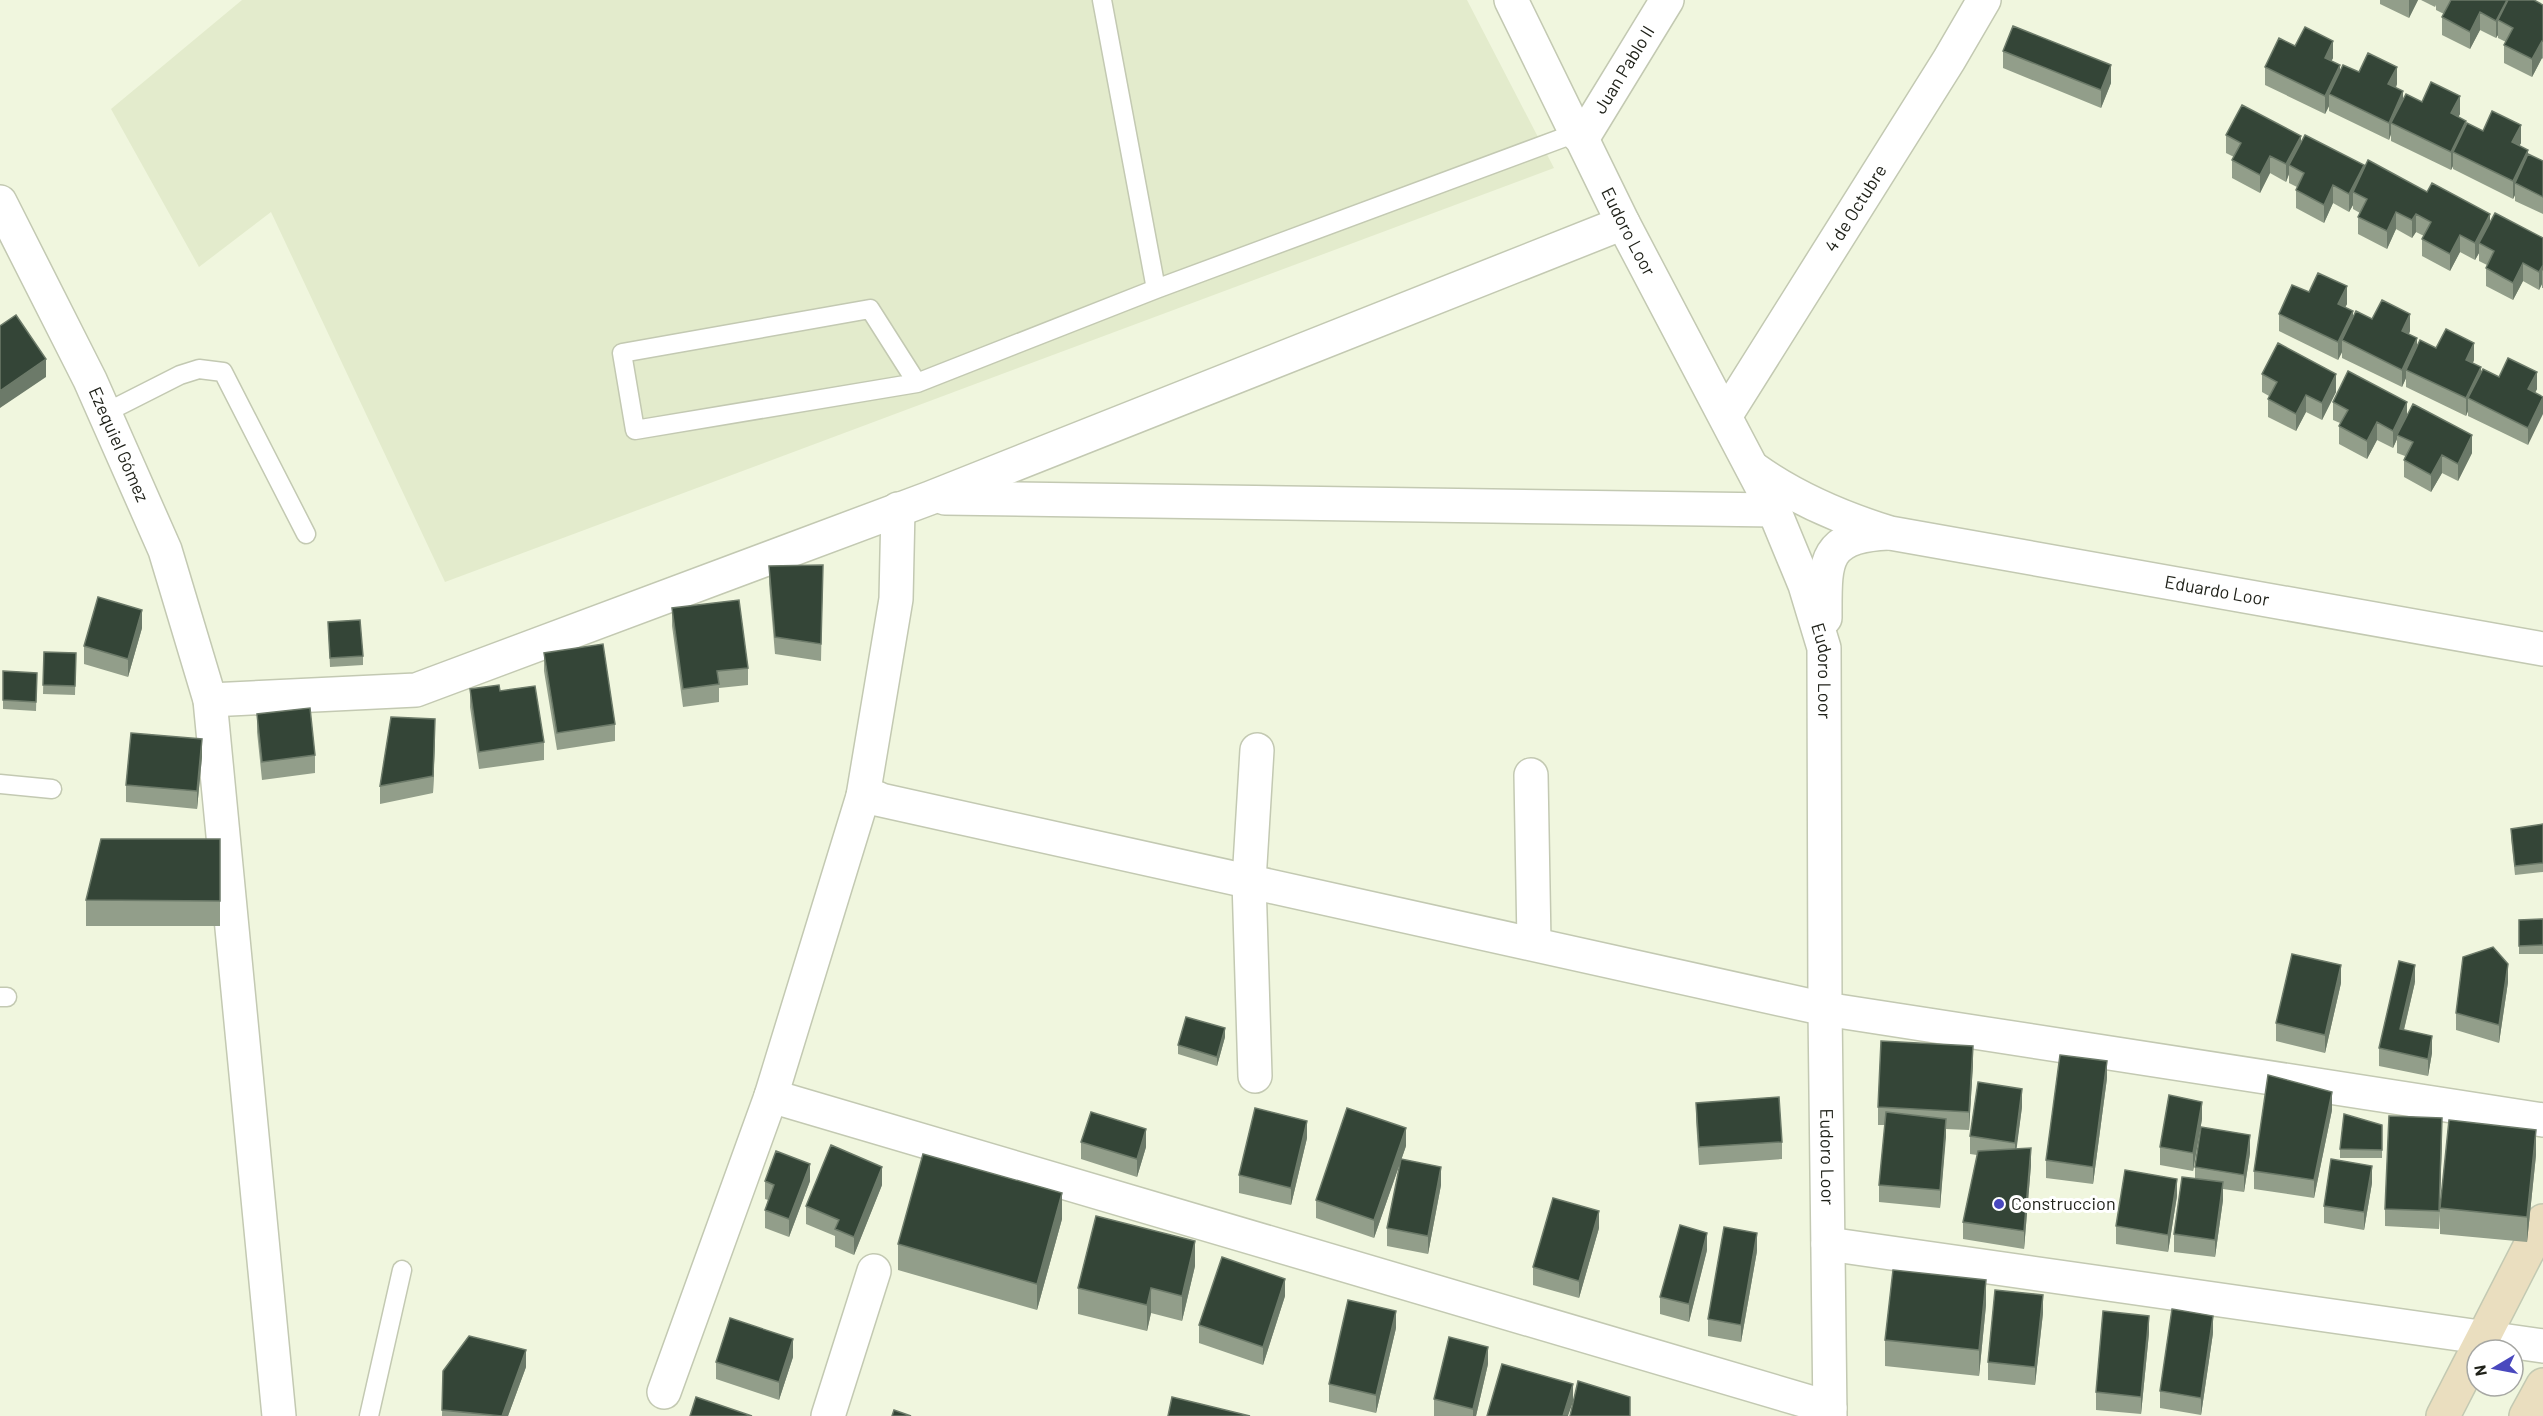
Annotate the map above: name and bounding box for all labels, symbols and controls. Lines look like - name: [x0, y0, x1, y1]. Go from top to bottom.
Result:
- street label: Juan Pablo II: [1588, 21, 1659, 117]
- street label: 4 de Octubre: [1819, 160, 1891, 256]
- street label: Eudoro Loor: [1597, 183, 1661, 280]
- street label: Ezequiel Gómez: [84, 383, 154, 505]
- street label: Eduardo Loor: [2163, 570, 2271, 610]
- street label: Eudoro Loor: [1807, 620, 1837, 719]
- street label: Eudoro Loor: [1816, 1108, 1839, 1206]
- place label: Construccion: [2011, 1192, 2116, 1214]
- marker: Construccion: [1992, 1197, 2006, 1211]
- north arrow: [2465, 1338, 2525, 1398]
- text: N: [2469, 1364, 2490, 1378]

